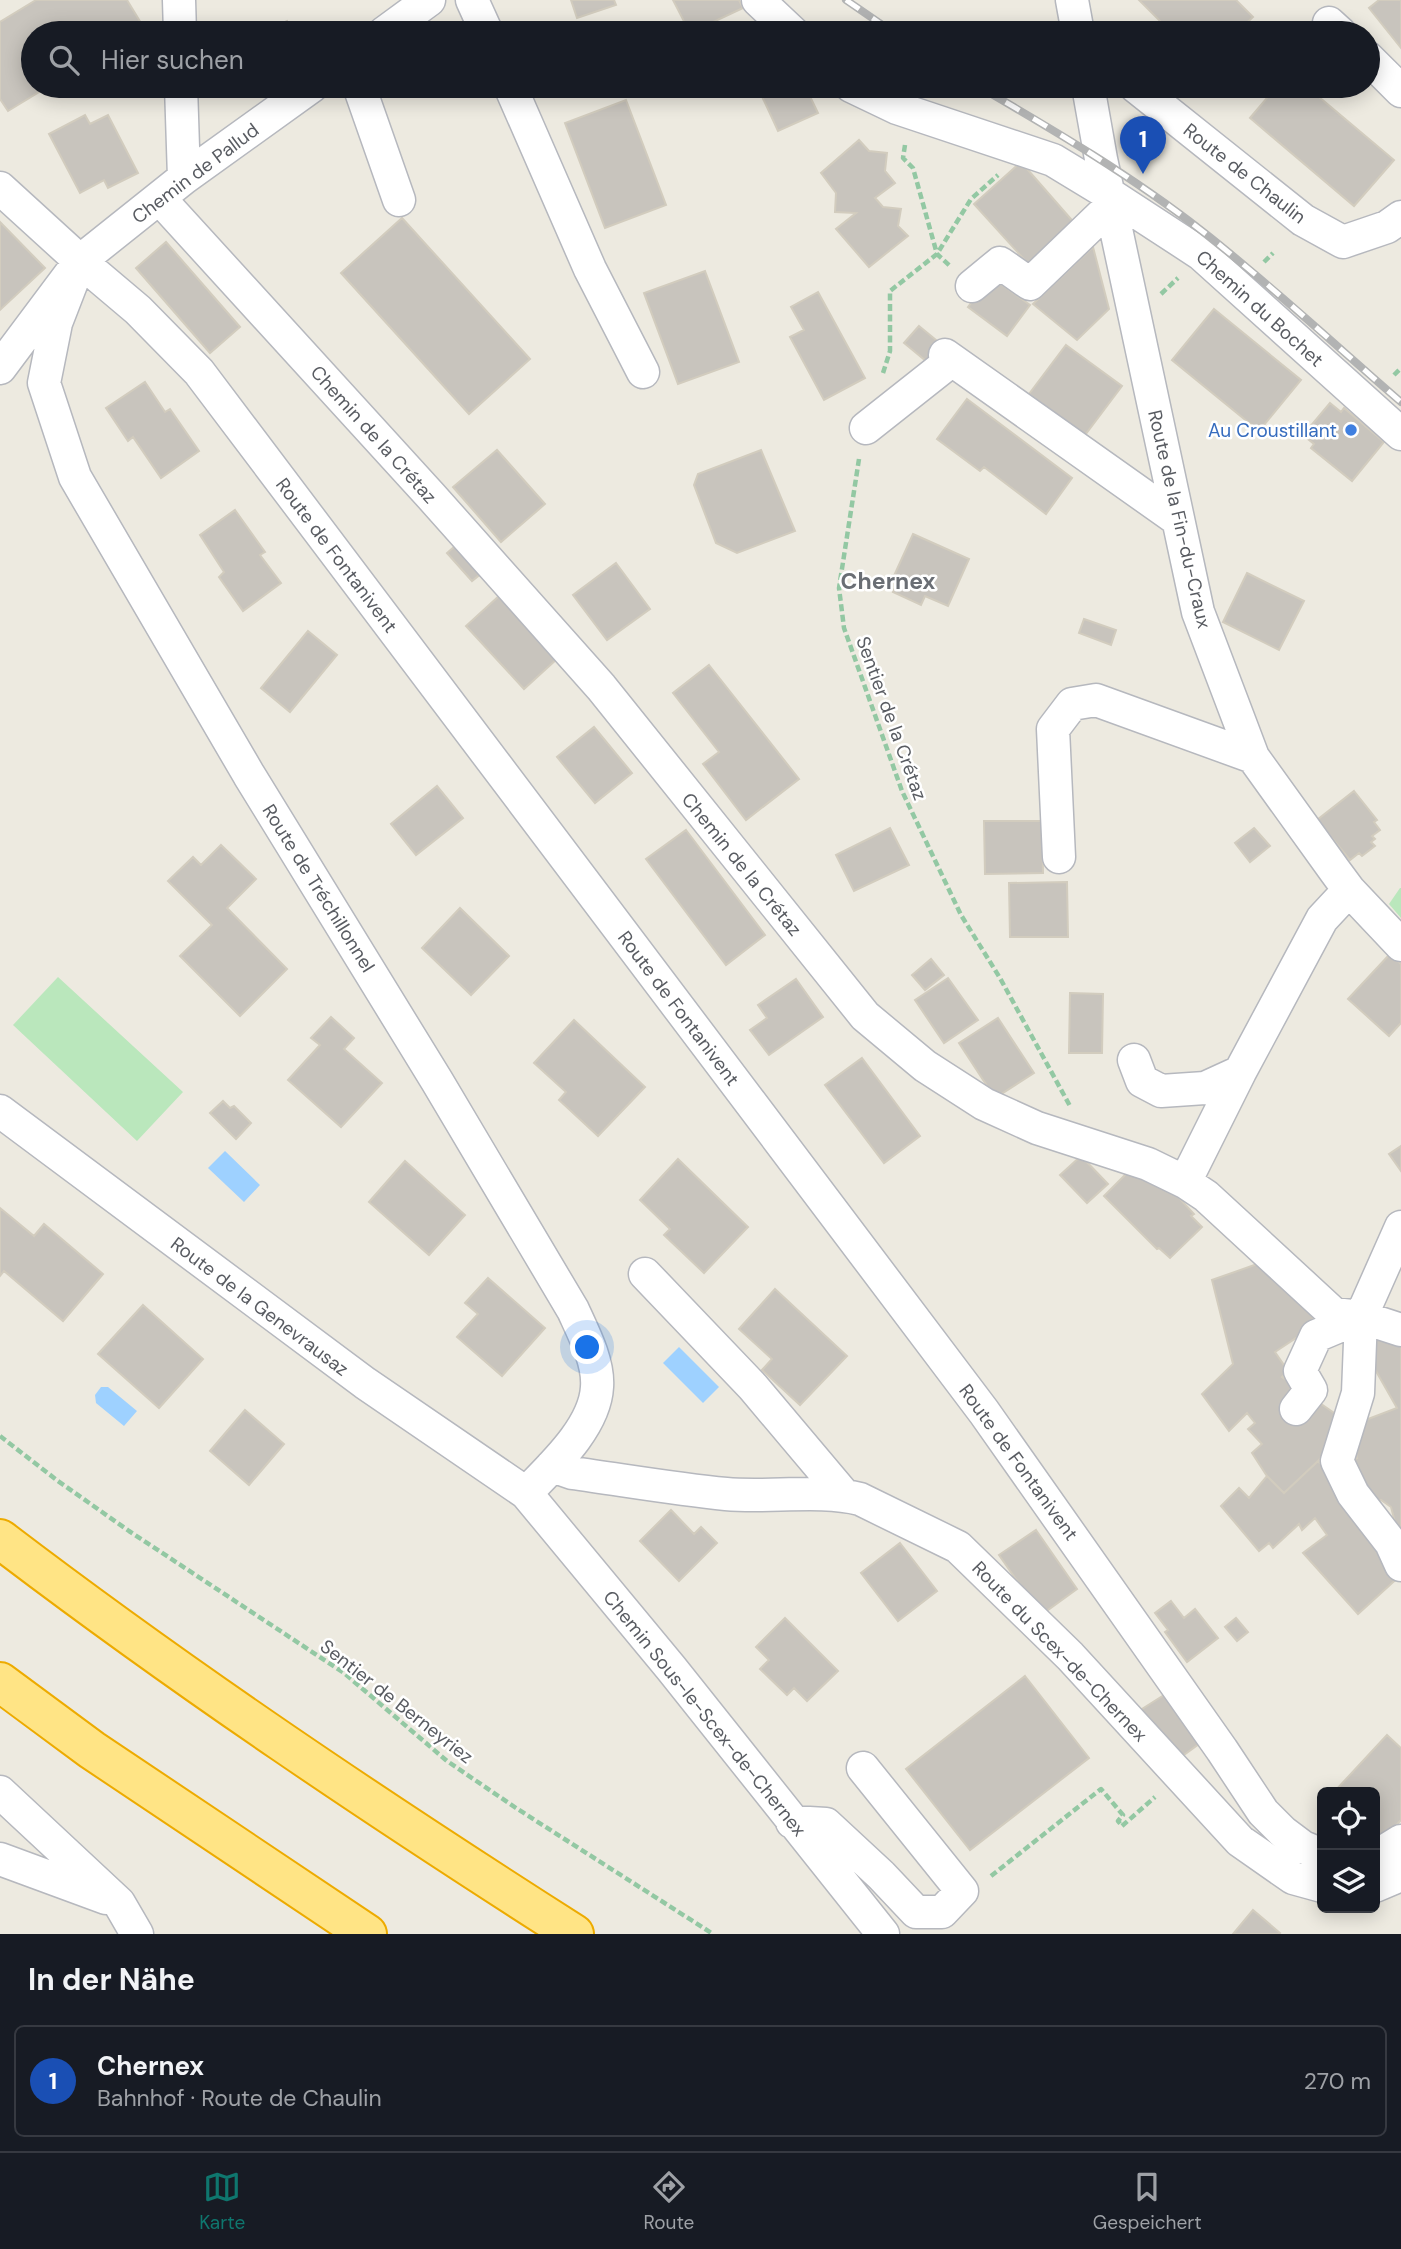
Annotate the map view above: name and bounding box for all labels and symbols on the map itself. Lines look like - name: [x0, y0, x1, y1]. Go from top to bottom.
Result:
- pin: 1: [1120, 116, 1166, 174]
- street label: Chemin de Pallud: [127, 117, 264, 229]
- street label: Route de Chaulin: [1178, 118, 1311, 229]
- street label: Chemin du Bochet: [1191, 245, 1329, 372]
- street label: Chemin de la Crétaz: [305, 360, 442, 509]
- street label: Route de la Fin-du-Craux: [1142, 407, 1217, 631]
- place label: Au Croustillant: [1208, 418, 1337, 443]
- marker: Au Croustillant: [1343, 422, 1359, 438]
- street label: Route de Fontanivent: [270, 473, 403, 638]
- district label: Chernex: [841, 566, 935, 596]
- street label: Sentier de la Crétaz: [850, 633, 933, 803]
- street label: Chemin de la Crétaz: [676, 788, 807, 941]
- street label: Route de Tréchillonnel: [257, 800, 380, 977]
- street label: Route de Fontanivent: [612, 926, 745, 1091]
- street label: Route de la Genevrausaz: [166, 1231, 354, 1382]
- your location: [570, 1330, 604, 1364]
- street label: Route de Fontanivent: [953, 1379, 1084, 1545]
- street label: Route du Scex-de-Chernex: [967, 1556, 1153, 1747]
- street label: Chemin Sous-le-Scex-de-Chernex: [598, 1585, 812, 1842]
- street label: Sentier de Berneyriez: [315, 1634, 478, 1769]

